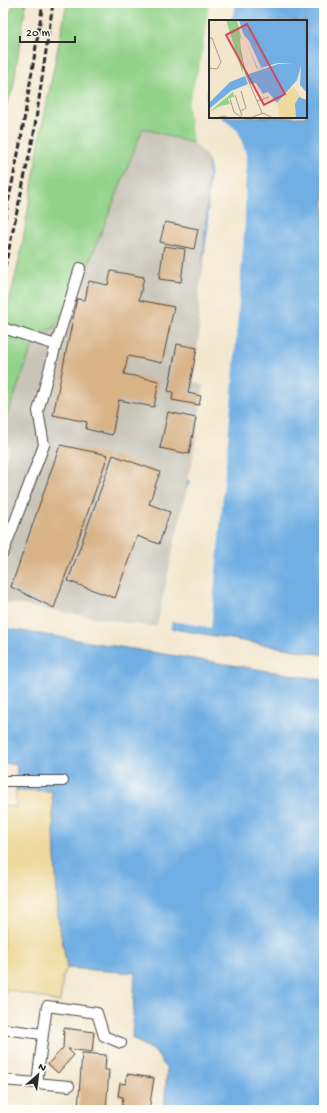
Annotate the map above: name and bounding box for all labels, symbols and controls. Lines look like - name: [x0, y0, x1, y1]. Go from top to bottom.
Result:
- scale bar: [20, 18, 75, 44]
- inset map: [209, 20, 307, 118]
- text: 20 m: [26, 27, 51, 41]
- north arrow: [18, 1055, 58, 1095]
- text: N: [36, 1061, 48, 1075]

